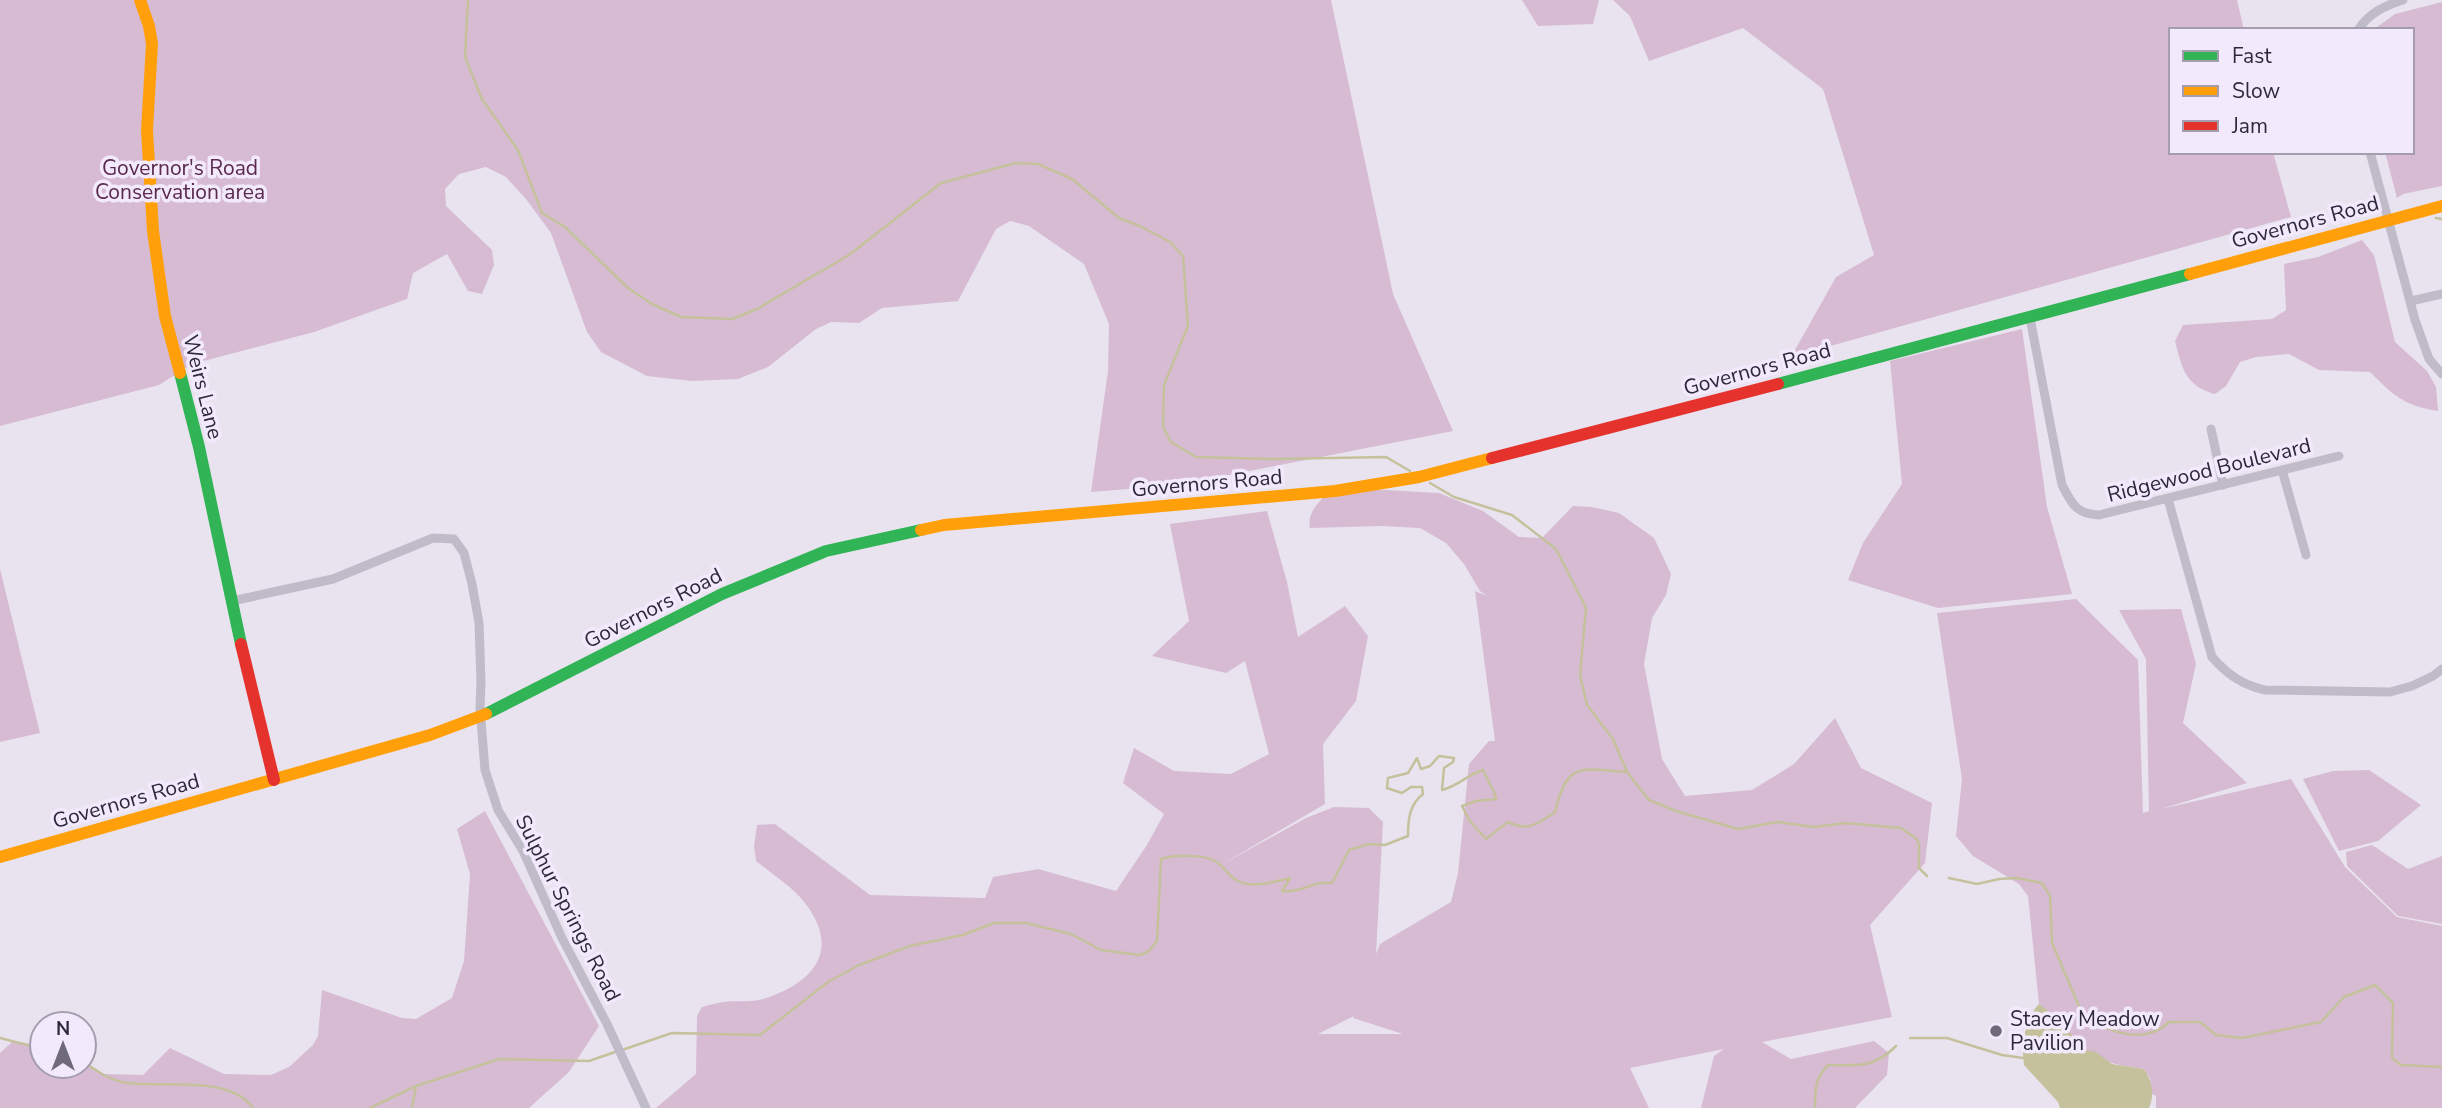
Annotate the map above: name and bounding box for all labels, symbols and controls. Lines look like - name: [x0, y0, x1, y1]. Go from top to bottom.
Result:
- legend: [2169, 28, 2414, 154]
- text: Fast: [2232, 42, 2272, 70]
- text: Slow: [2232, 77, 2281, 105]
- text: Jam: [2231, 112, 2268, 140]
- park label: Governor's Road Conservation area: [95, 154, 265, 206]
- street label: Governors Road: [2228, 189, 2382, 255]
- street label: Weirs Lane: [177, 332, 229, 442]
- street label: Governors Road: [1680, 336, 1834, 402]
- street label: Ridgewood Boulevard: [2104, 431, 2314, 509]
- street label: Governors Road: [1130, 462, 1284, 504]
- street label: Governors Road: [579, 561, 727, 655]
- street label: Governors Road: [49, 767, 203, 835]
- street label: Sulphur Springs Road: [509, 810, 627, 1006]
- place label: Stacey Meadow Pavilion: [2010, 1005, 2160, 1057]
- north arrow: [28, 1010, 98, 1080]
- text: N: [56, 1016, 70, 1042]
- marker: Stacey Meadow Pavilion: [1988, 1023, 2004, 1039]

